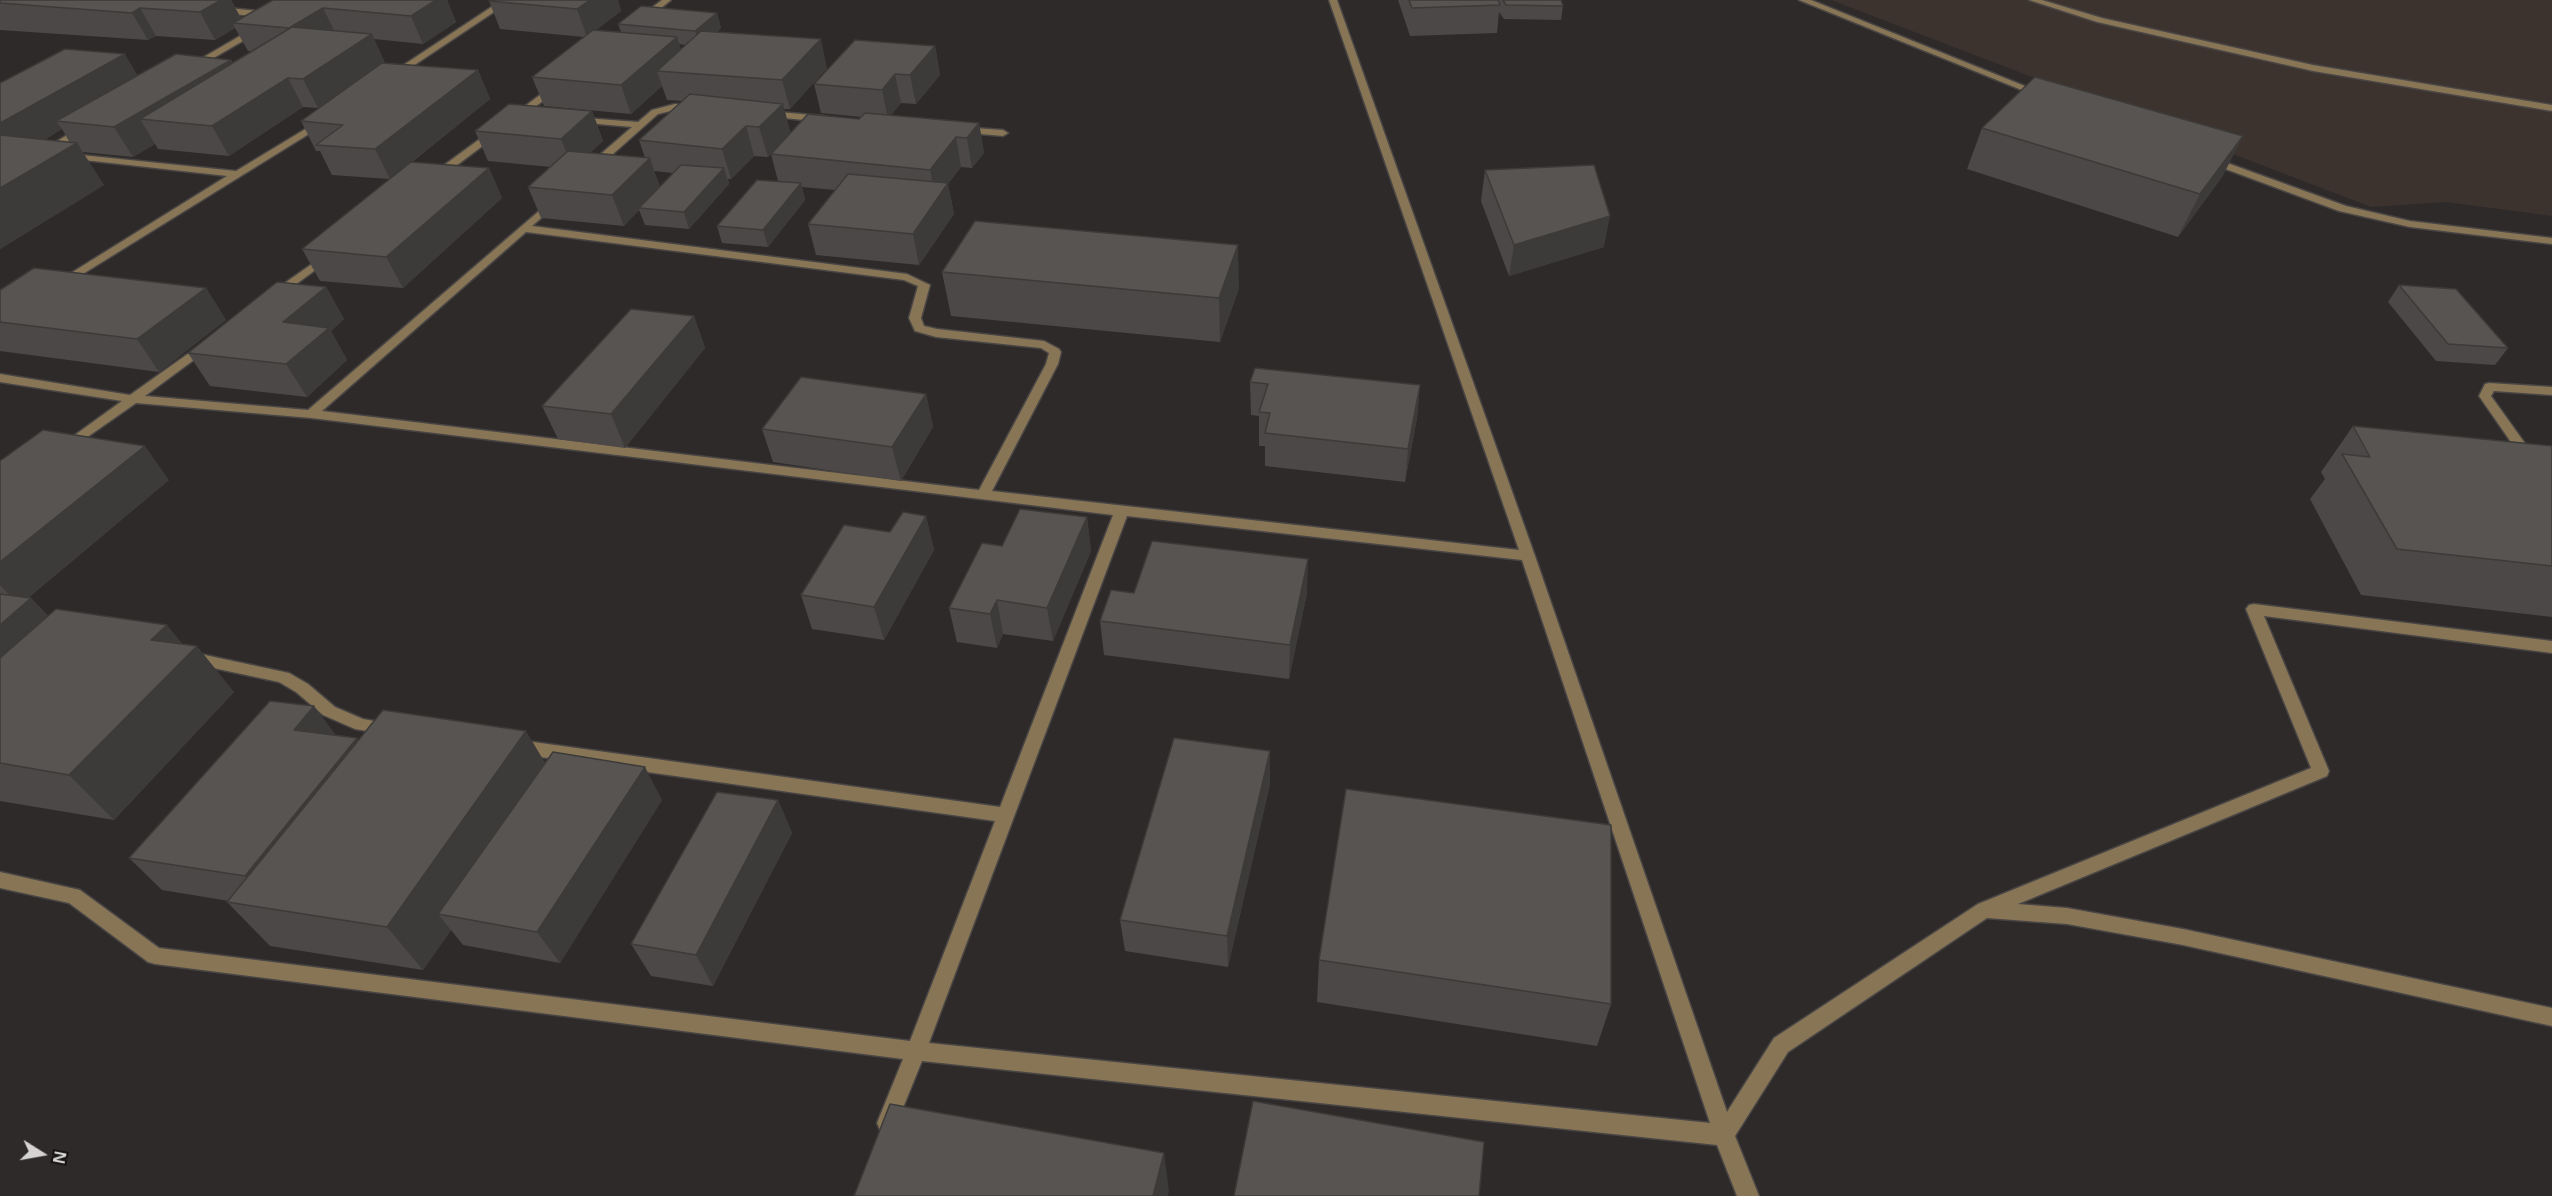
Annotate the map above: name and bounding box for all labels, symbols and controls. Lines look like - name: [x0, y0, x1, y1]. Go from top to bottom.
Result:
- north arrow: [12, 1124, 72, 1184]
- text: N: [48, 1149, 72, 1166]

